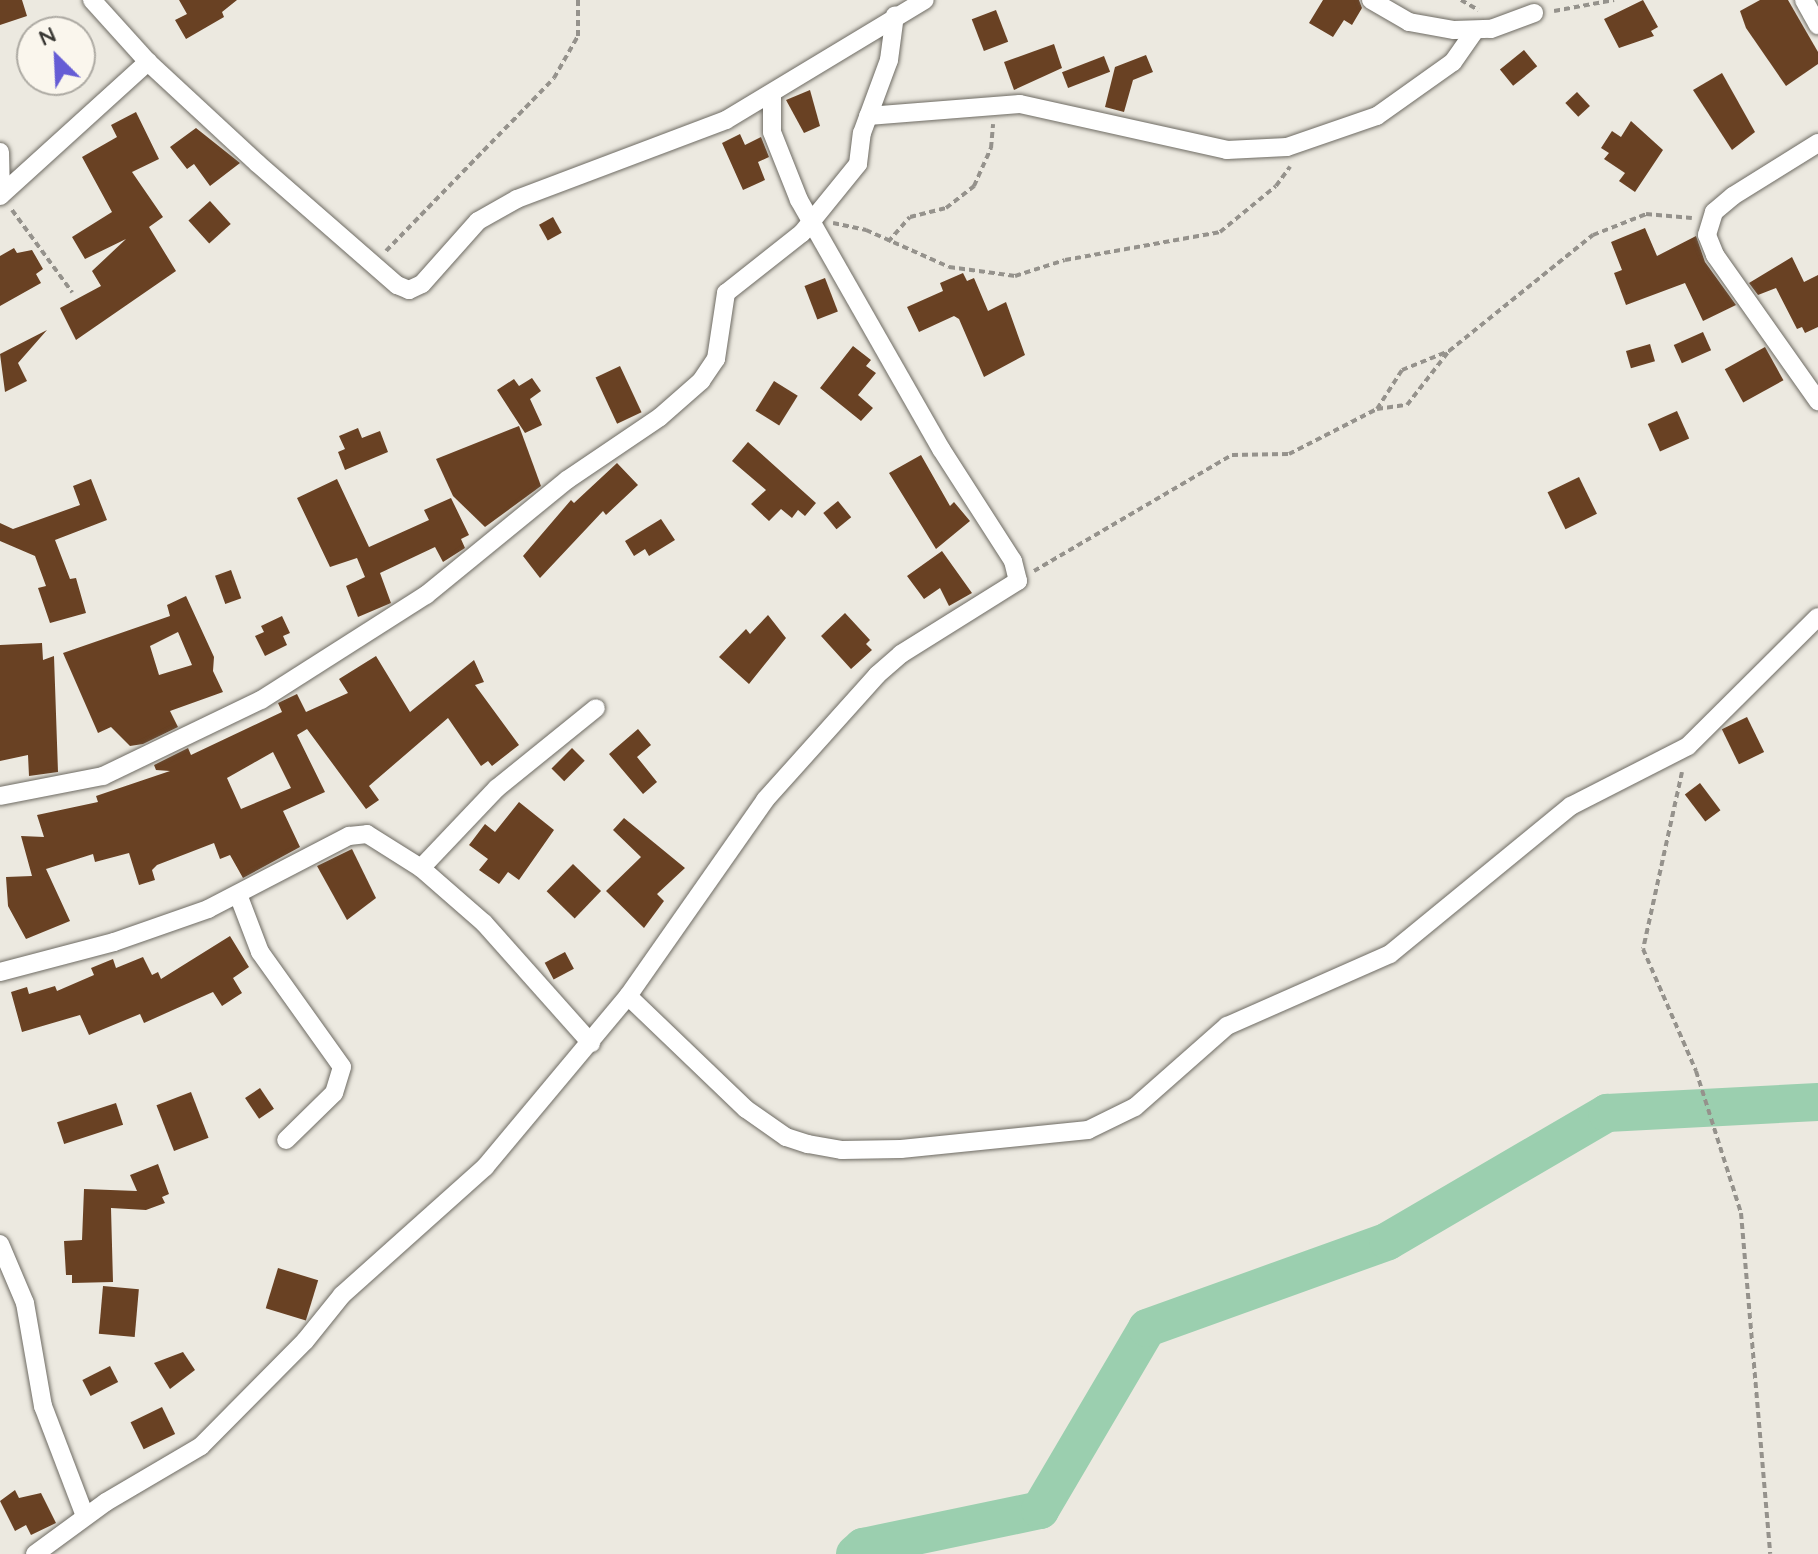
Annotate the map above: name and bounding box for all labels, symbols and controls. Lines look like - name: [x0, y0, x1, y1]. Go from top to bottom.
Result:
- north arrow: [16, 16, 96, 96]
- text: N: [34, 20, 60, 52]

